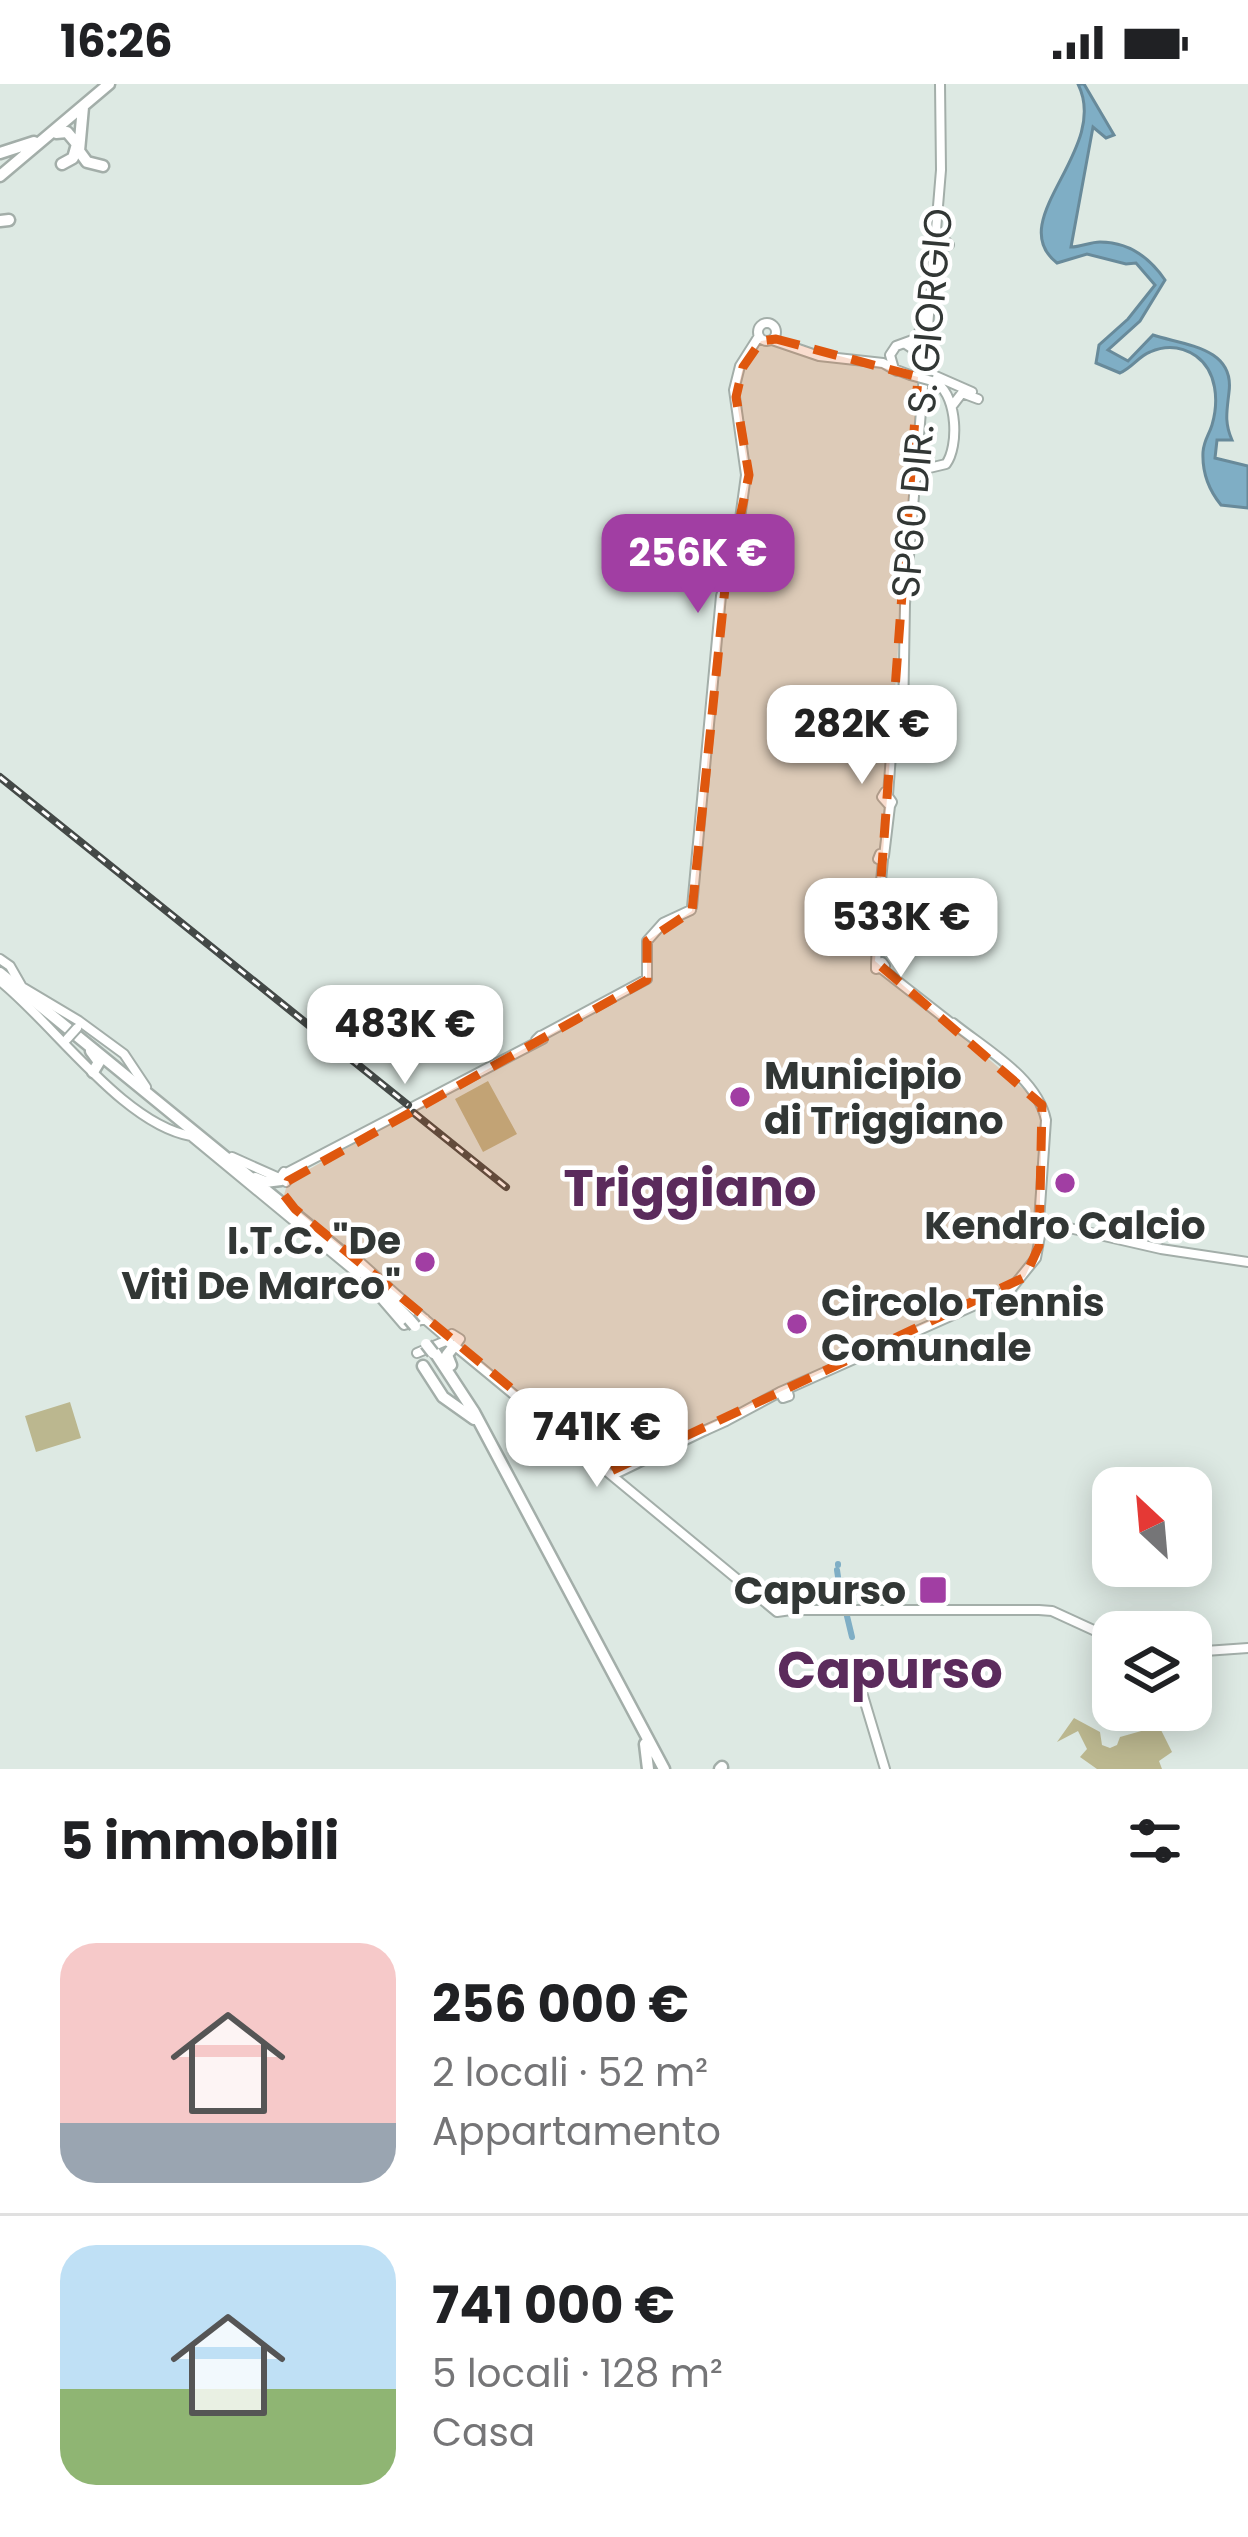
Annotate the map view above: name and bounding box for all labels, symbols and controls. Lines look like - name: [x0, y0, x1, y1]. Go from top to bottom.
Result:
- text: 16:26: [60, 10, 173, 73]
- street label: SP60 DIR. S. GIORGIO: [878, 206, 966, 600]
- pin: 256K €: [600, 514, 796, 616]
- text: 256K €: [629, 525, 767, 580]
- pin: 282K €: [764, 685, 960, 787]
- text: 282K €: [794, 696, 930, 751]
- pin: 533K €: [803, 878, 999, 980]
- text: 533K €: [831, 889, 971, 944]
- pin: 483K €: [307, 985, 503, 1087]
- text: 483K €: [334, 996, 476, 1051]
- place label: Municipio di Triggiano: [764, 1048, 1004, 1148]
- marker: Municipio di Triggiano: [727, 1084, 753, 1110]
- district label: Triggiano: [564, 1152, 816, 1224]
- marker: Kendro Calcio: [1052, 1170, 1078, 1196]
- place label: Kendro Calcio: [924, 1198, 1206, 1253]
- place label: I.T.C. "De Viti De Marco": [121, 1213, 401, 1313]
- marker: I.T.C. "De Viti De Marco": [412, 1249, 438, 1275]
- place label: Circolo Tennis Comunale: [821, 1275, 1105, 1375]
- marker: Circolo Tennis Comunale: [784, 1311, 810, 1337]
- pin: 741K €: [499, 1388, 695, 1490]
- text: 741K €: [533, 1399, 661, 1454]
- north arrow: [1092, 1467, 1212, 1587]
- map controls: [1092, 1467, 1212, 1731]
- place label: Capurso: [734, 1563, 906, 1618]
- marker: Capurso: [917, 1574, 949, 1606]
- button: layers: [1092, 1611, 1212, 1731]
- district label: Capurso: [777, 1634, 1003, 1706]
- text: 5 immobili: [60, 1805, 339, 1877]
- icon: filters: [1122, 1808, 1188, 1874]
- text: 256 000 €: [432, 1968, 689, 2040]
- icon: home: [156, 1991, 300, 2135]
- text: 2 locali · 52 m²: [432, 2045, 708, 2100]
- text: Appartamento: [432, 2104, 721, 2159]
- text: 741 000 €: [432, 2269, 675, 2341]
- icon: home: [156, 2293, 300, 2437]
- text: 5 locali · 128 m²: [432, 2346, 723, 2401]
- text: Casa: [432, 2405, 535, 2460]

